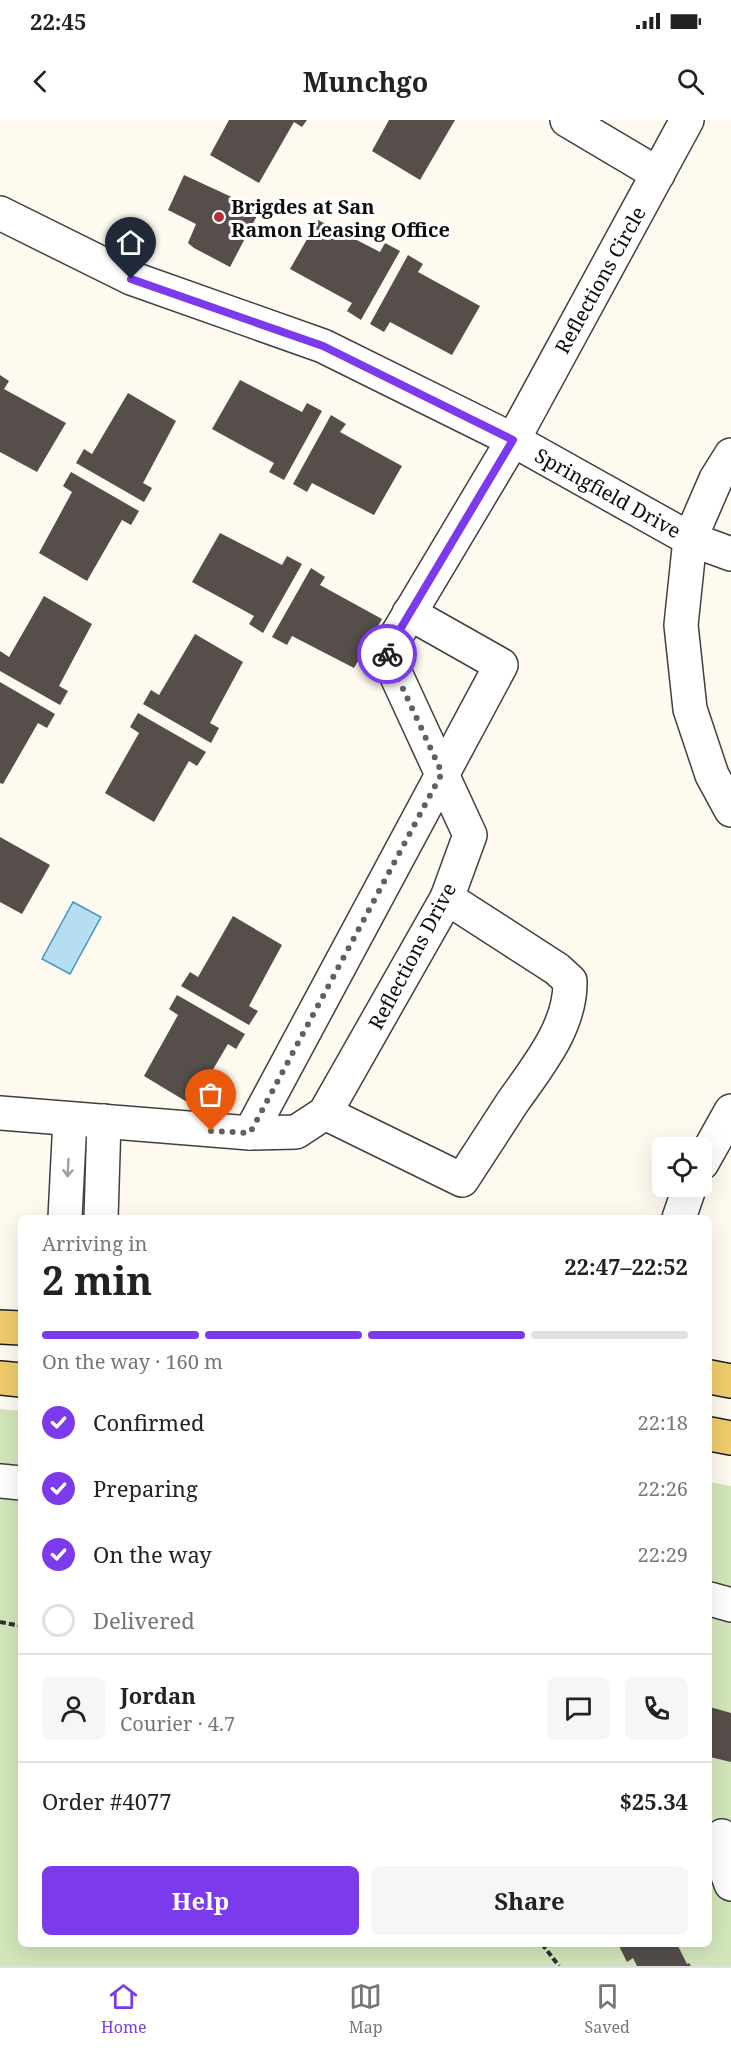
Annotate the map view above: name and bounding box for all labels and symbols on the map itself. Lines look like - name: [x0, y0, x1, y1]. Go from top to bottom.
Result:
- place label: Brigdes at San Ramon Leasing Office: [231, 193, 450, 243]
- street label: Reflections Circle: [548, 201, 652, 359]
- marker: Brigdes at San Ramon Leasing Office: [212, 210, 226, 224]
- pin: [105, 217, 156, 279]
- street label: Springfield Drive: [530, 442, 686, 544]
- courier: [357, 624, 417, 684]
- street label: Reflections Drive: [362, 878, 462, 1034]
- pin: [185, 1069, 236, 1131]
- one-way arrow: [62, 1158, 73, 1178]

